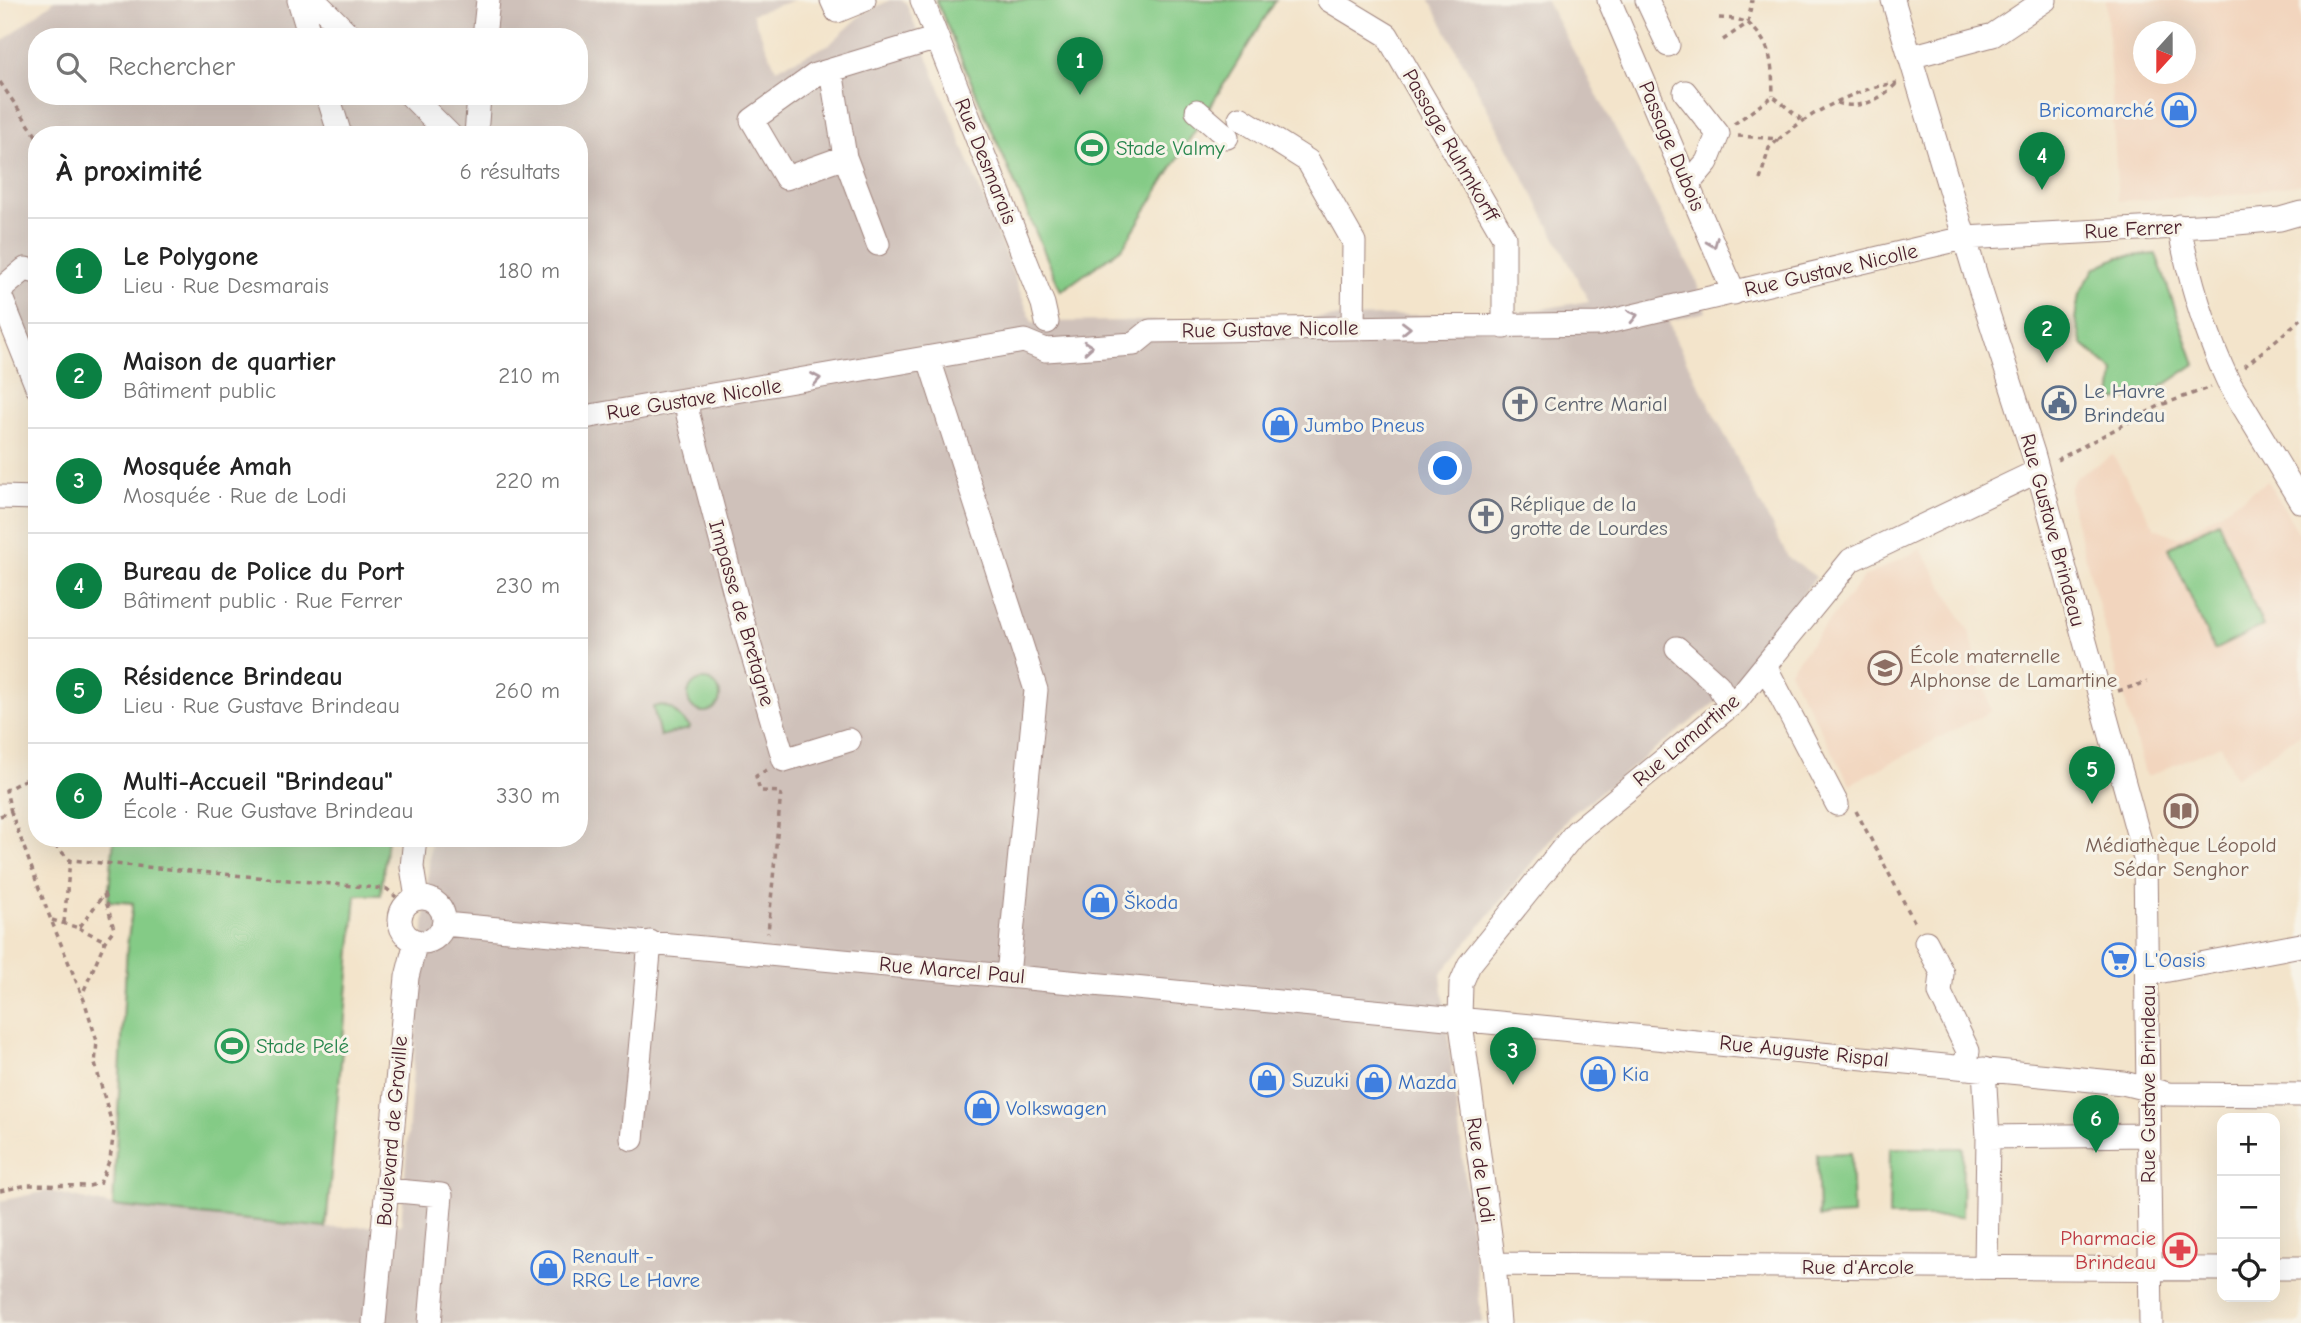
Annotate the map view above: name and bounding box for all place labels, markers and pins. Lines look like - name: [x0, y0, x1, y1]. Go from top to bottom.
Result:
- pin: 1: [1057, 37, 1103, 95]
- shop icon: Bricomarché: [2160, 91, 2198, 129]
- place label: Bricomarché: [2039, 98, 2154, 122]
- sports icon: Stade Valmy: [1073, 129, 1111, 167]
- pin: 4: [2019, 132, 2065, 190]
- place label: Stade Valmy: [1116, 136, 1225, 160]
- pin: 2: [2024, 305, 2070, 363]
- place label: Le Havre Brindeau: [2084, 379, 2165, 427]
- public building icon: Le Havre Brindeau: [2040, 384, 2078, 422]
- church icon: Centre Marial: [1501, 385, 1539, 423]
- place label: Centre Marial: [1544, 392, 1667, 416]
- shop icon: Jumbo Pneus: [1261, 406, 1299, 444]
- place label: Jumbo Pneus: [1304, 413, 1424, 437]
- place label: Réplique de la grotte de Lourdes: [1510, 492, 1668, 540]
- church icon: Réplique de la grotte de Lourdes: [1467, 497, 1505, 535]
- place label: École maternelle Alphonse de Lamartine: [1910, 644, 2117, 692]
- school or university icon: École maternelle Alphonse de Lamartine: [1866, 649, 1904, 687]
- pin: 5: [2069, 746, 2115, 804]
- library icon: Médiathèque Léopold Sédar Senghor: [2162, 792, 2200, 830]
- place label: Médiathèque Léopold Sédar Senghor: [2085, 833, 2277, 881]
- shop icon: Škoda: [1081, 883, 1119, 921]
- place label: Škoda: [1124, 890, 1178, 914]
- supermarket icon: L'Oasis: [2100, 941, 2138, 979]
- place label: L'Oasis: [2144, 948, 2205, 972]
- sports icon: Stade Pelé: [213, 1027, 251, 1065]
- pin: 3: [1490, 1027, 1536, 1085]
- place label: Stade Pelé: [256, 1034, 349, 1058]
- shop icon: Kia: [1579, 1055, 1617, 1093]
- shop icon: Suzuki: [1248, 1061, 1286, 1099]
- place label: Kia: [1622, 1062, 1649, 1086]
- shop icon: Mazda: [1355, 1063, 1393, 1101]
- place label: Suzuki: [1292, 1068, 1349, 1092]
- place label: Mazda: [1398, 1070, 1457, 1094]
- shop icon: Volkswagen: [963, 1089, 1001, 1127]
- pin: 6: [2073, 1095, 2119, 1153]
- place label: Volkswagen: [1006, 1096, 1107, 1120]
- place label: Pharmacie Brindeau: [2060, 1226, 2156, 1274]
- pharmacy icon: Pharmacie Brindeau: [2161, 1231, 2199, 1269]
- place label: Renault - RRG Le Havre: [572, 1244, 700, 1292]
- shop icon: Renault - RRG Le Havre: [529, 1249, 567, 1287]

